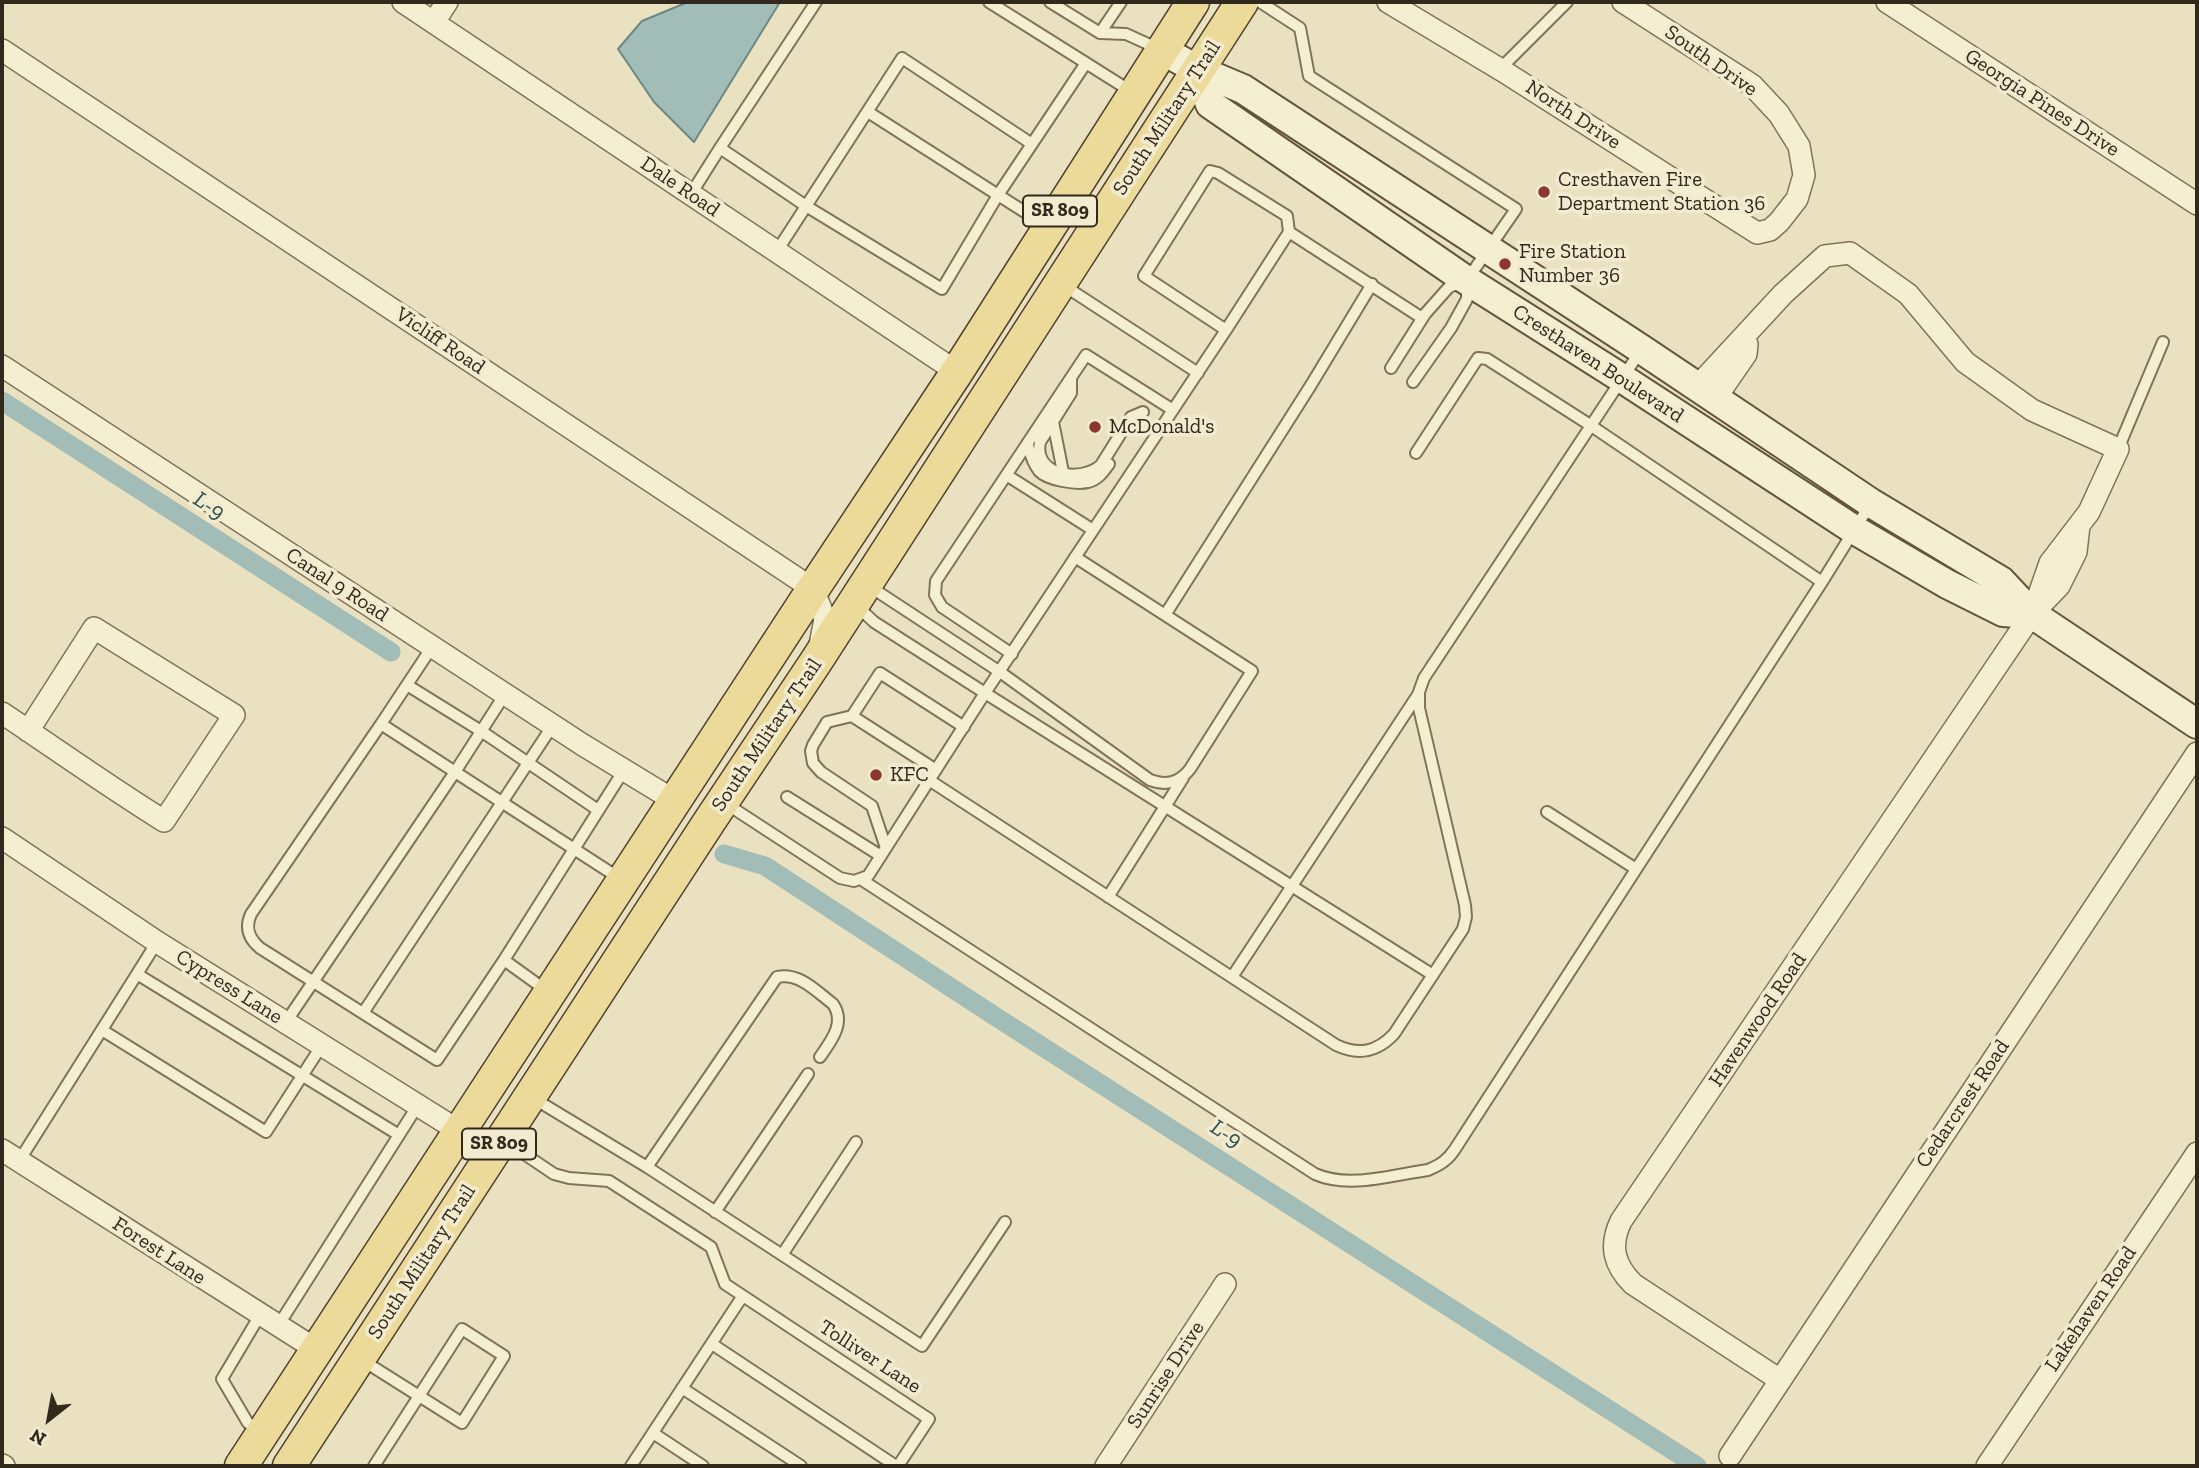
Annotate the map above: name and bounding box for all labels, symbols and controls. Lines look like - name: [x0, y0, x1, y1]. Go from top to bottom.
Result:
- street label: South Drive: [1660, 20, 1762, 102]
- street label: South Military Trail: [1108, 36, 1226, 200]
- street label: Georgia Pines Drive: [1960, 44, 2124, 162]
- street label: North Drive: [1521, 75, 1625, 155]
- street label: Dale Road: [636, 151, 724, 223]
- place label: Cresthaven Fire Department Station 36: [1558, 167, 1765, 217]
- marker: Cresthaven Fire Department Station 36: [1536, 184, 1552, 200]
- road number: SR 809: [1023, 196, 1097, 226]
- place label: Fire Station Number 36: [1519, 239, 1626, 289]
- marker: Fire Station Number 36: [1497, 256, 1513, 272]
- street label: Cresthaven Boulevard: [1508, 299, 1688, 429]
- street label: Vicliff Road: [390, 302, 490, 380]
- place label: McDonald's: [1109, 414, 1214, 440]
- marker: McDonald's: [1087, 419, 1103, 435]
- water label: L-9: [188, 486, 230, 526]
- street label: Canal 9 Road: [281, 542, 393, 628]
- street label: South Military Trail: [706, 654, 828, 816]
- place label: KFC: [890, 762, 929, 788]
- marker: KFC: [868, 767, 884, 783]
- street label: Cypress Lane: [171, 944, 287, 1030]
- street label: Havenwood Road: [1704, 948, 1812, 1092]
- street label: Cedarcrest Road: [1911, 1035, 2015, 1173]
- water label: L-9: [1205, 1114, 1247, 1154]
- road number: SR 809: [462, 1128, 536, 1160]
- street label: South Military Trail: [363, 1180, 481, 1344]
- street label: Forest Lane: [108, 1212, 210, 1290]
- street label: Lakehaven Road: [2040, 1242, 2142, 1376]
- street label: Tolliver Lane: [814, 1315, 926, 1399]
- street label: Sunrise Drive: [1122, 1317, 1210, 1433]
- north arrow: [14, 1384, 84, 1454]
- text: N: [26, 1424, 50, 1451]

